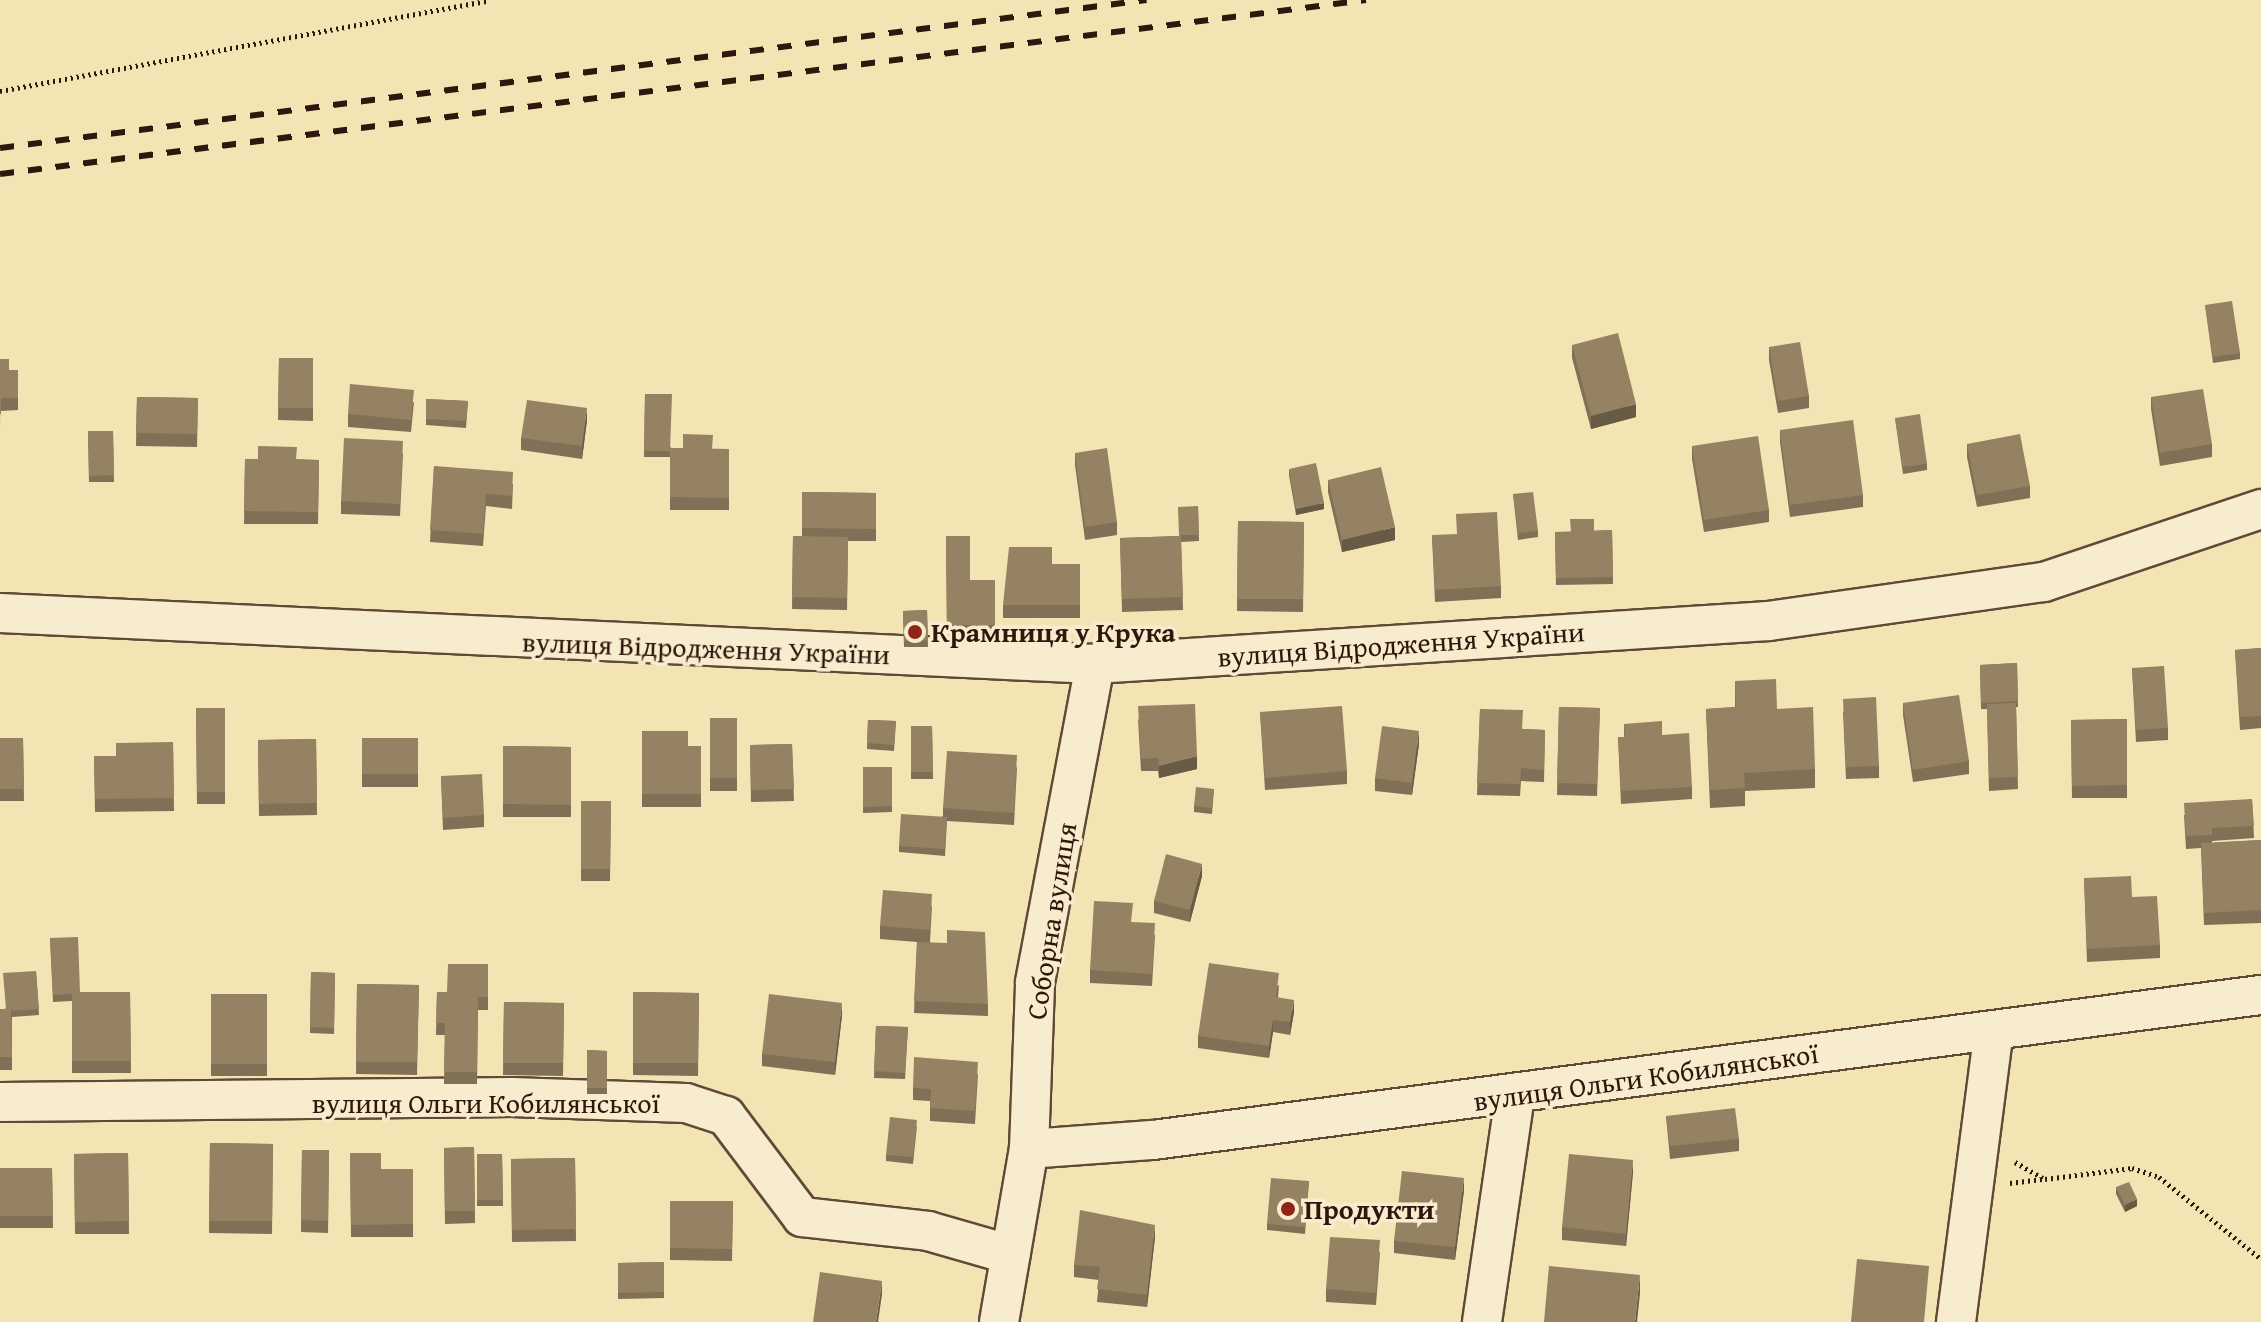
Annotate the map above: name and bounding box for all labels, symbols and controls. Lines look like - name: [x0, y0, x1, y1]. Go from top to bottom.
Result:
- street label: вулиця Відродження України: [1216, 614, 1586, 674]
- place label: Крамниця у Крука: [931, 615, 1176, 649]
- marker: Крамниця у Крука: [906, 623, 924, 641]
- street label: вулиця Відродження України: [522, 625, 890, 671]
- street label: Соборна вулиця: [1019, 820, 1083, 1022]
- street label: вулиця Ольги Кобилянської: [1471, 1036, 1821, 1118]
- street label: вулиця Ольги Кобилянської: [312, 1086, 660, 1120]
- place label: Продукти: [1304, 1192, 1434, 1226]
- marker: Продукти: [1279, 1200, 1297, 1218]

